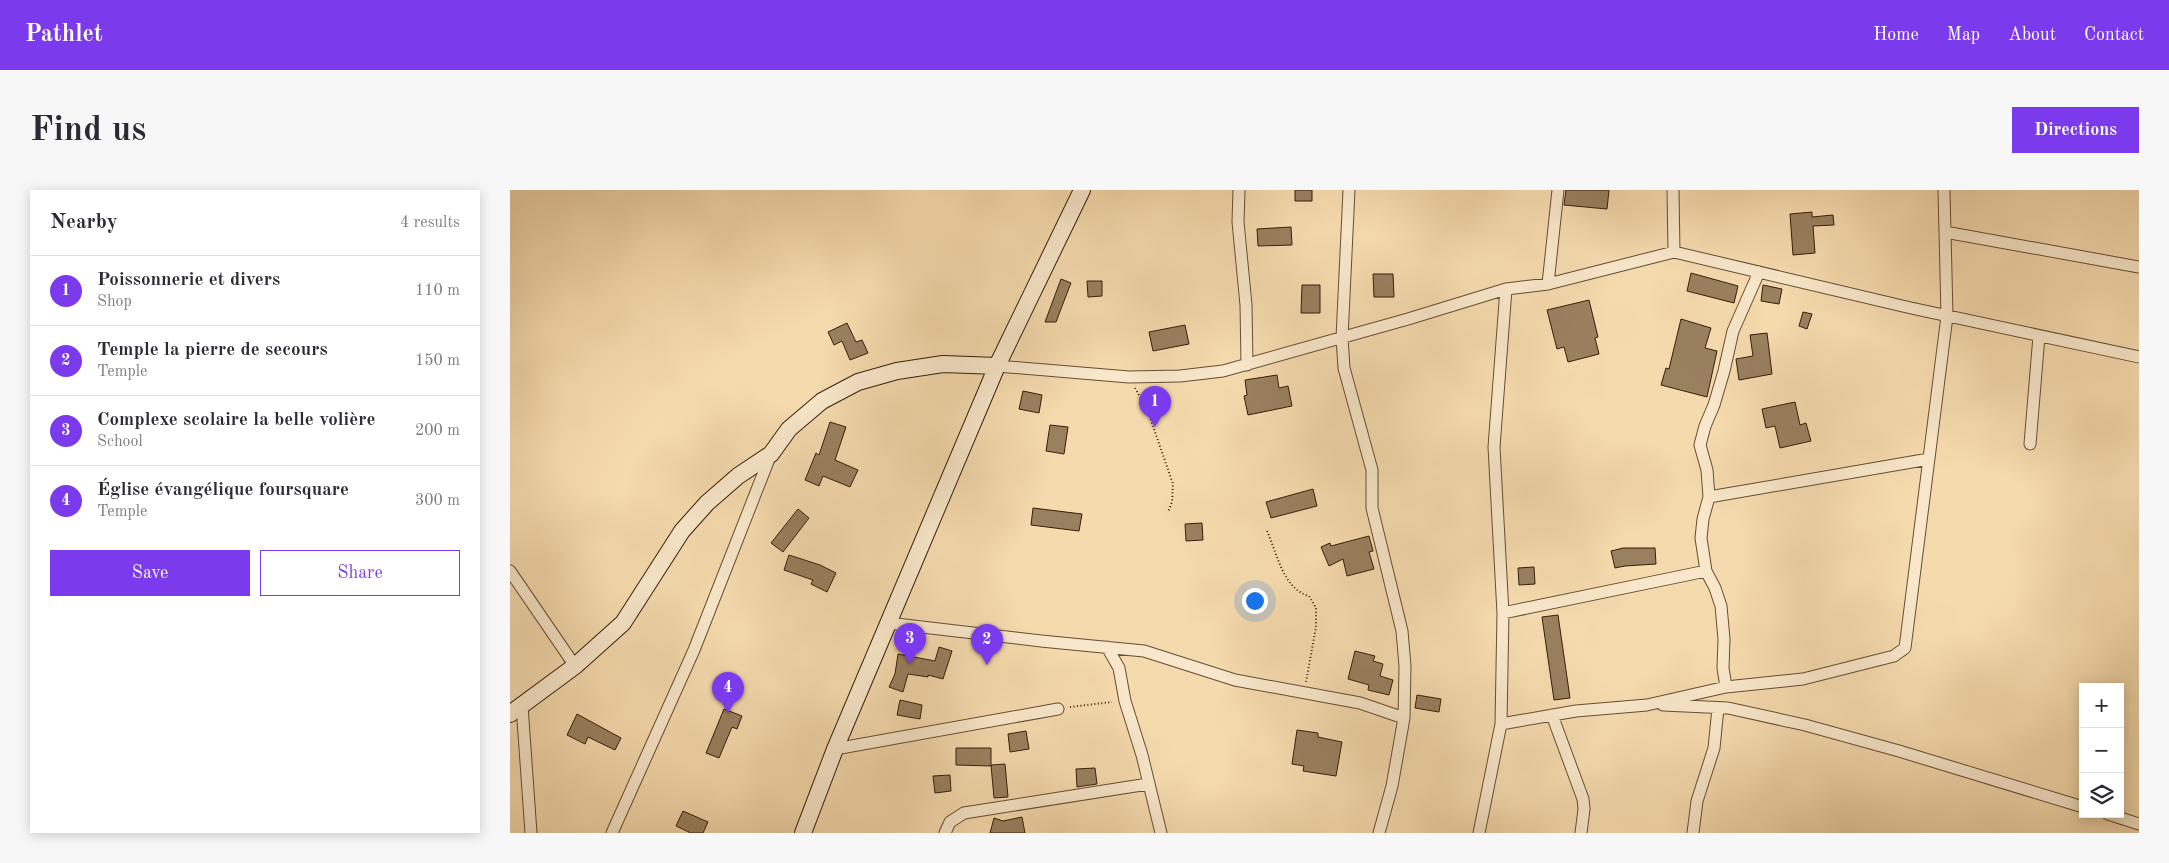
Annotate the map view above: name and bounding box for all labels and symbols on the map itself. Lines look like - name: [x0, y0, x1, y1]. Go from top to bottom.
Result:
- pin: 1: [1139, 386, 1171, 427]
- your location: [1242, 588, 1268, 614]
- pin: 3: [894, 623, 926, 664]
- pin: 2: [971, 624, 1003, 665]
- pin: 4: [712, 672, 744, 713]

